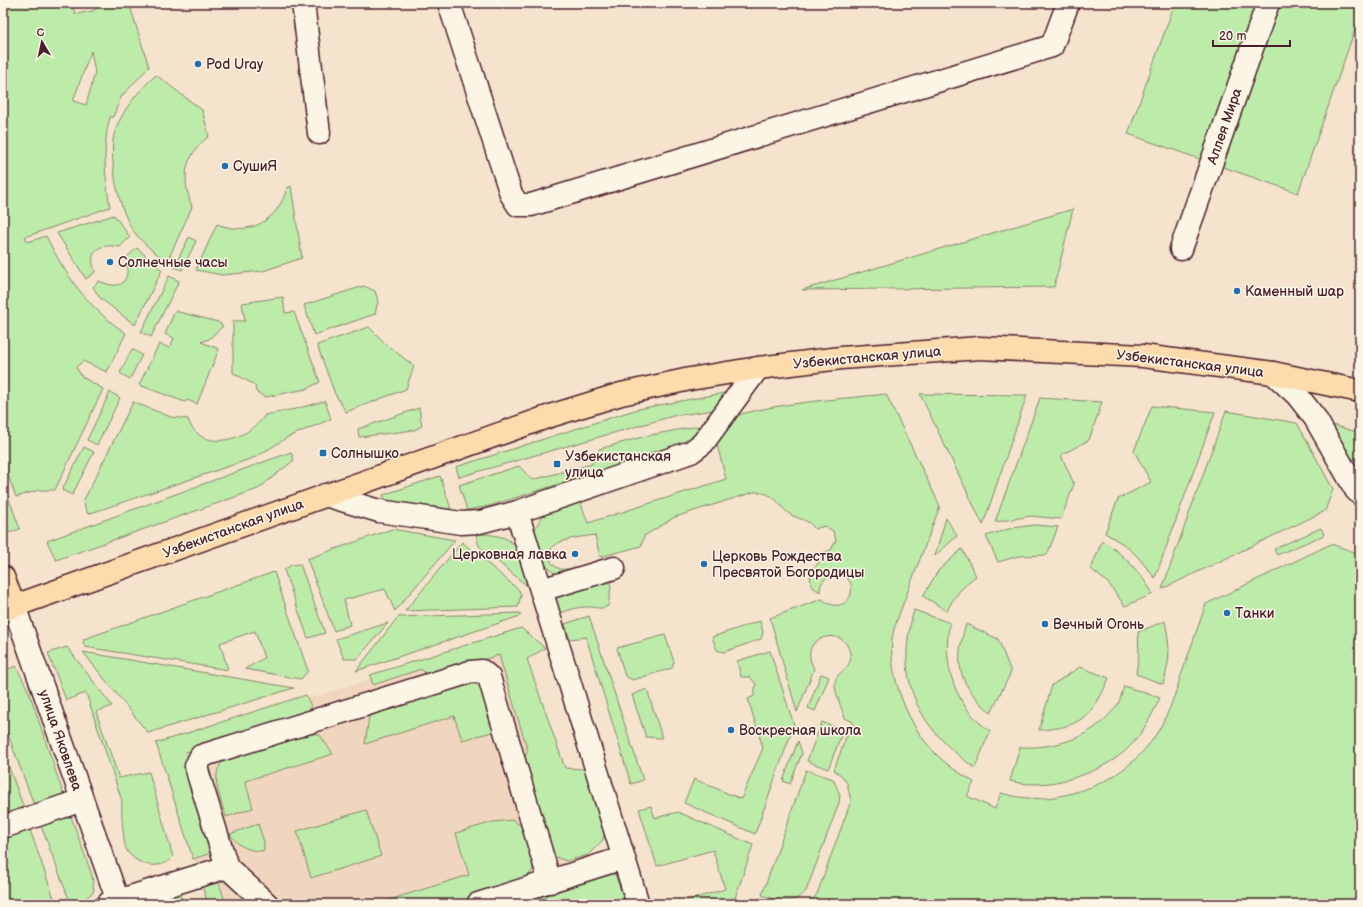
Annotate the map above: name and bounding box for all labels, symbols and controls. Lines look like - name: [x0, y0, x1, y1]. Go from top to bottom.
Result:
- north arrow: [22, 22, 62, 62]
- scale bar: [1213, 22, 1290, 48]
- text: С: [36, 26, 46, 40]
- text: 20 m: [1219, 29, 1246, 44]
- place label: Pod Uray: [206, 56, 264, 73]
- marker: Pod Uray: [193, 59, 203, 69]
- street label: Аллея Мира: [1203, 85, 1246, 167]
- place label: СушиЯ: [233, 158, 277, 175]
- marker: СушиЯ: [220, 161, 230, 171]
- place label: Солнечные часы: [118, 254, 228, 271]
- marker: Солнечные часы: [105, 257, 115, 267]
- place label: Каменный шар: [1245, 283, 1344, 300]
- marker: Каменный шар: [1232, 286, 1242, 296]
- street label: Узбекистанская улица: [792, 342, 942, 372]
- street label: Узбекистанская улица: [1115, 346, 1265, 381]
- place label: Солнышко: [331, 445, 399, 462]
- marker: Солнышко: [318, 448, 328, 458]
- place label: Узбекистанская улица: [565, 448, 671, 481]
- marker: Узбекистанская улица: [552, 459, 562, 469]
- street label: Узбекистанская улица: [160, 495, 307, 562]
- place label: Церковная лавка: [452, 546, 568, 563]
- place label: Церковь Рождества Пресвятой Богородицы: [712, 548, 864, 581]
- marker: Церковная лавка: [570, 549, 580, 559]
- marker: Церковь Рождества Пресвятой Богородицы: [699, 559, 709, 569]
- place label: Танки: [1235, 605, 1275, 622]
- marker: Танки: [1222, 608, 1232, 618]
- place label: Вечный Огонь: [1053, 616, 1144, 633]
- marker: Вечный Огонь: [1040, 619, 1050, 629]
- street label: улица Яковлева: [35, 688, 86, 793]
- place label: Воскресная школа: [739, 722, 862, 739]
- marker: Воскресная школа: [726, 725, 736, 735]

